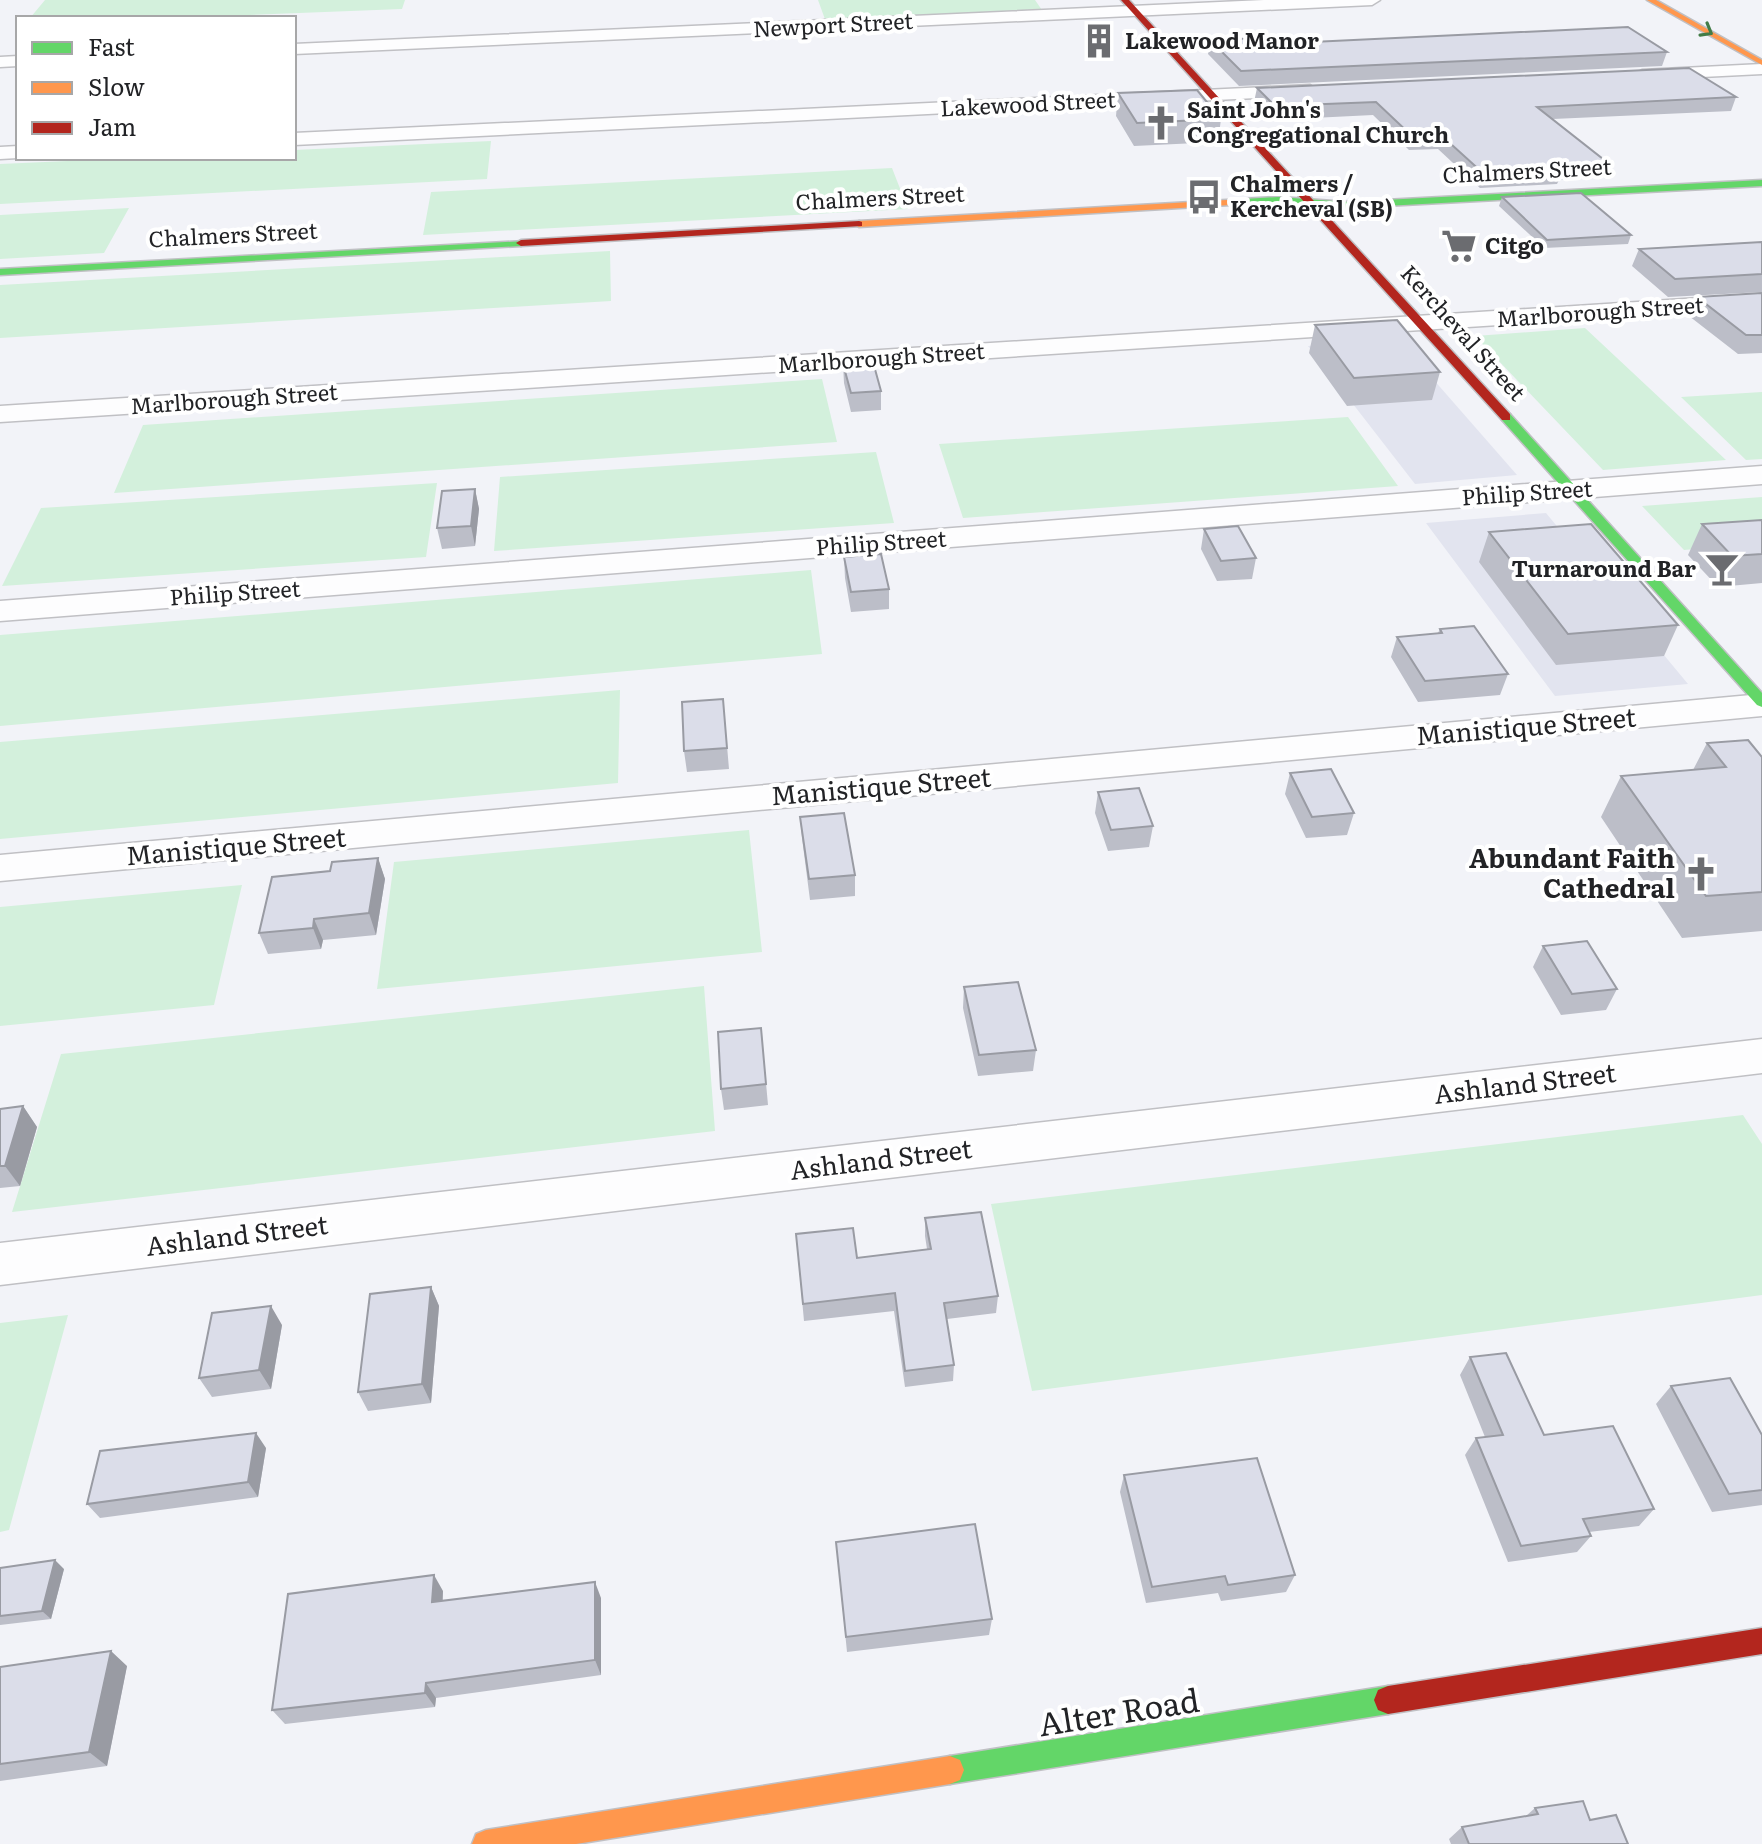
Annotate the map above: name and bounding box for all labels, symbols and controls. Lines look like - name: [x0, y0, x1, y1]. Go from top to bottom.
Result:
- street label: Newport Street: [752, 3, 914, 44]
- legend: [16, 16, 296, 160]
- building icon: Lakewood Manor: [1080, 22, 1118, 60]
- one-way arrow: [1698, 22, 1713, 37]
- place label: Lakewood Manor: [1125, 23, 1319, 56]
- text: Fast: [88, 28, 135, 63]
- text: Slow: [88, 68, 145, 103]
- street label: Lakewood Street: [939, 81, 1116, 124]
- place label: Saint John's Congregational Church: [1187, 92, 1449, 150]
- church icon: Saint John's Congregational Church: [1142, 104, 1180, 142]
- text: Jam: [88, 108, 136, 143]
- street label: Chalmers Street: [1442, 149, 1612, 190]
- place label: Chalmers / Kercheval (SB): [1230, 166, 1393, 224]
- street label: Chalmers Street: [795, 176, 965, 217]
- bus stop icon: Chalmers / Kercheval (SB): [1185, 178, 1223, 216]
- street label: Chalmers Street: [148, 213, 318, 254]
- supermarket icon: Citgo: [1440, 227, 1478, 265]
- place label: Citgo: [1485, 228, 1544, 261]
- street label: Kercheval Street: [1394, 257, 1534, 407]
- street label: Marlborough Street: [1495, 287, 1705, 334]
- street label: Marlborough Street: [776, 333, 986, 380]
- street label: Marlborough Street: [129, 374, 339, 421]
- street label: Philip Street: [1461, 470, 1593, 513]
- street label: Philip Street: [815, 520, 947, 563]
- bar icon: Turnaround Bar: [1703, 550, 1741, 588]
- place label: Turnaround Bar: [1512, 551, 1696, 584]
- street label: Philip Street: [169, 570, 301, 613]
- street label: Manistique Street: [1414, 695, 1638, 754]
- street label: Manistique Street: [769, 755, 993, 814]
- street label: Manistique Street: [124, 815, 348, 874]
- place label: Abundant Faith Cathedral: [1469, 837, 1675, 906]
- church icon: Abundant Faith Cathedral: [1682, 855, 1720, 893]
- street label: Ashland Street: [1431, 1051, 1618, 1112]
- street label: Ashland Street: [787, 1127, 974, 1188]
- street label: Ashland Street: [143, 1203, 330, 1264]
- street label: Alter Road: [1035, 1674, 1202, 1746]

